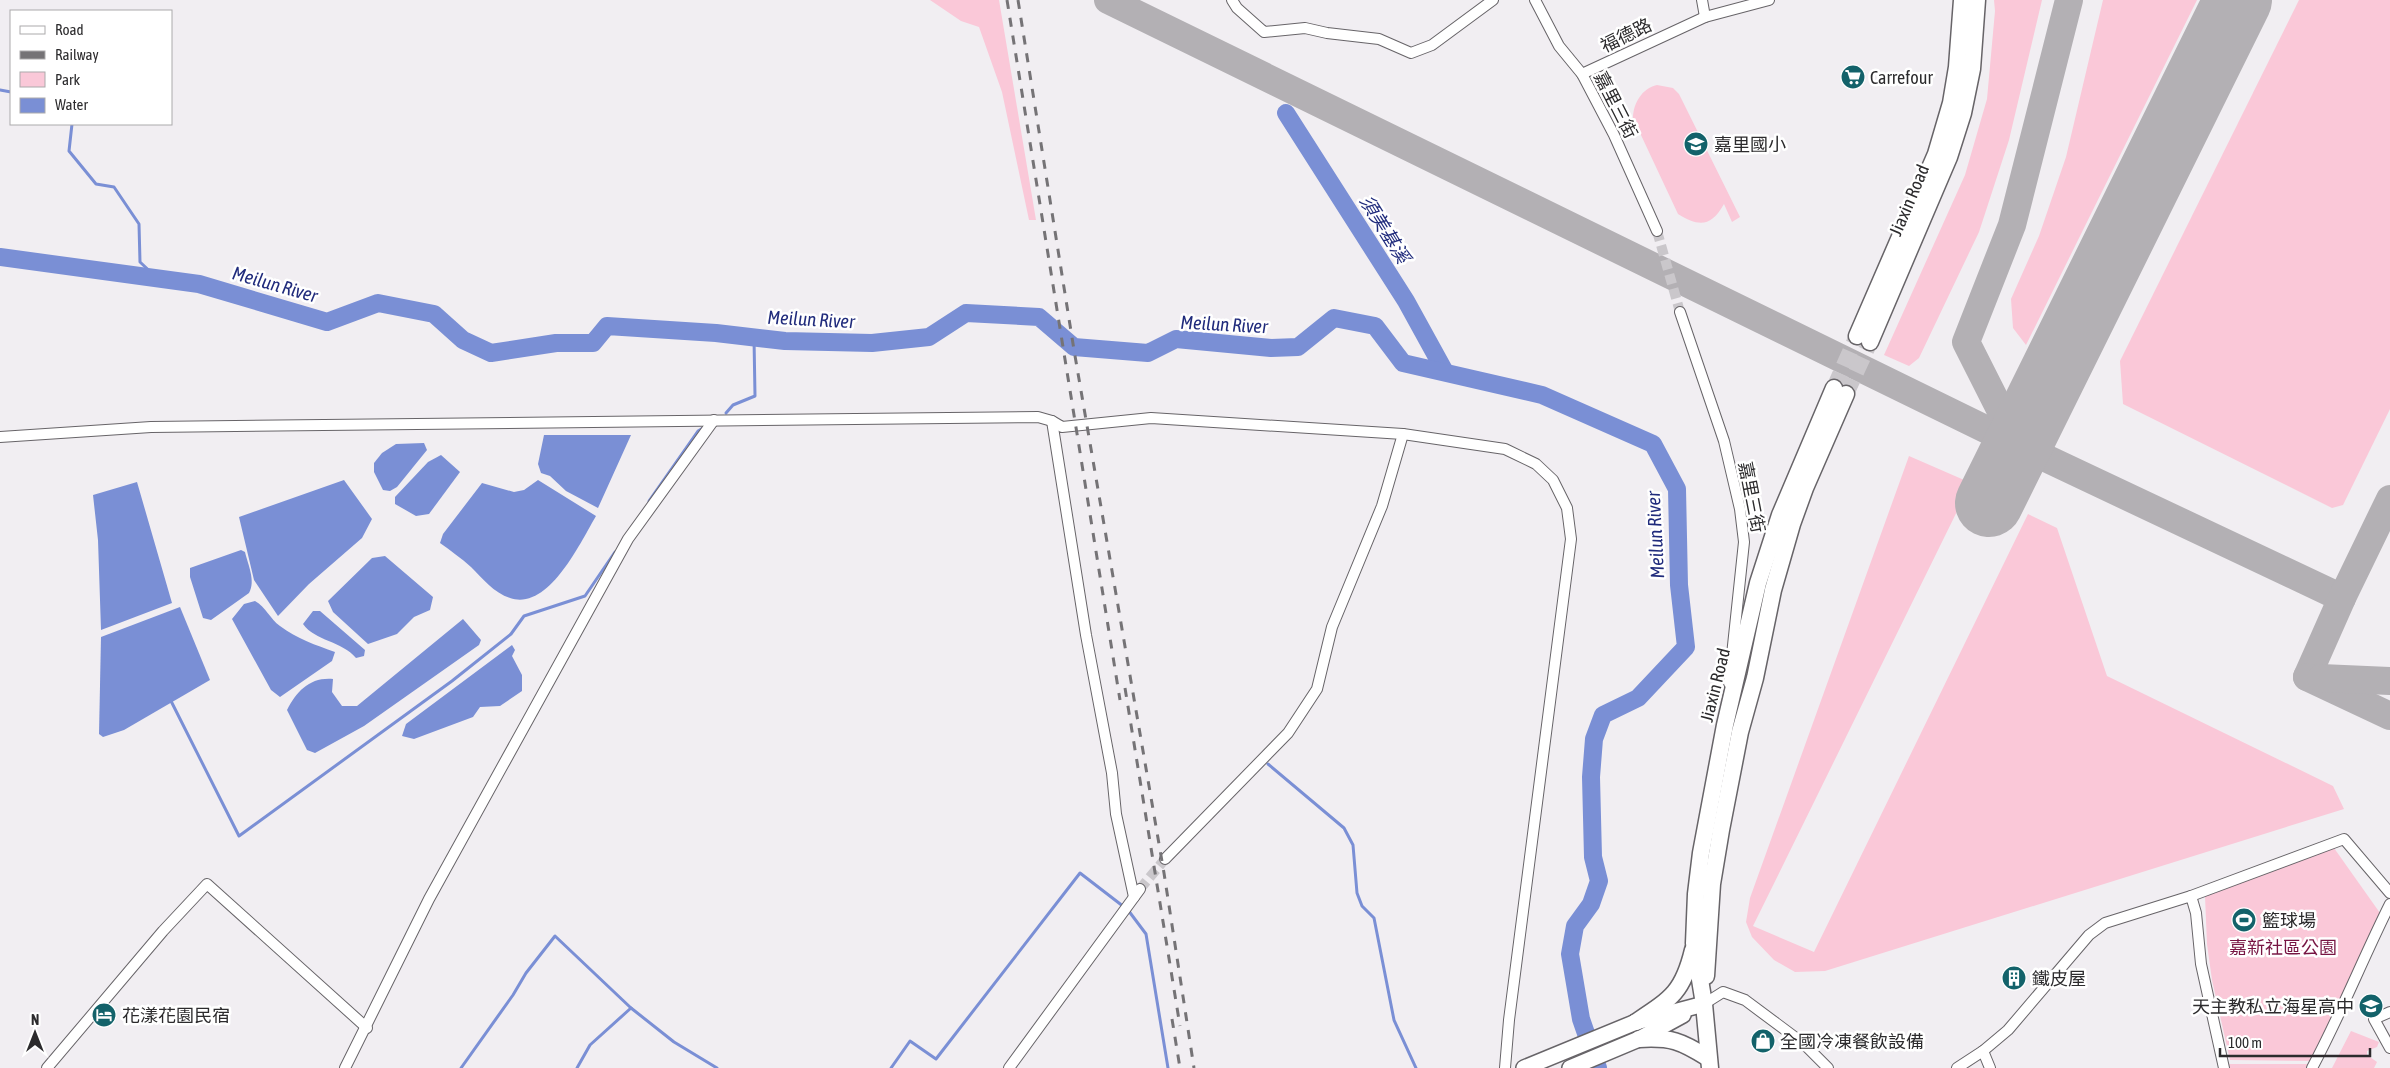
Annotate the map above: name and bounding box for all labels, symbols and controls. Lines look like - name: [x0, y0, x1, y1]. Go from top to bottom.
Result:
- legend: [10, 10, 172, 125]
- street label: 福德路: [1597, 14, 1655, 56]
- text: Road: [55, 21, 84, 38]
- text: Railway: [55, 46, 99, 63]
- supermarket icon: Carrefour: [1840, 64, 1866, 90]
- place label: Carrefour: [1870, 67, 1933, 88]
- street label: 嘉里三街: [1590, 68, 1642, 142]
- text: Park: [55, 71, 80, 88]
- text: Water: [55, 96, 88, 113]
- school or university icon: 嘉里國小: [1683, 131, 1709, 157]
- place label: 嘉里國小: [1714, 134, 1786, 155]
- street label: Jiaxin Road: [1885, 161, 1933, 239]
- water label: 須美基溪: [1356, 191, 1416, 270]
- water label: Meilun River: [230, 261, 321, 307]
- water label: Meilun River: [767, 306, 857, 332]
- water label: Meilun River: [1180, 311, 1270, 337]
- street label: 嘉里三街: [1735, 460, 1769, 534]
- water label: Meilun River: [1642, 489, 1668, 579]
- street label: Jiaxin Road: [1696, 646, 1734, 724]
- sports icon: 籃球場: [2231, 907, 2257, 933]
- place label: 籃球場: [2262, 910, 2316, 931]
- park label: 嘉新社區公園: [2229, 937, 2337, 958]
- building icon: 鐵皮屋: [2001, 965, 2027, 991]
- place label: 鐵皮屋: [2032, 968, 2086, 989]
- school or university icon: 天主教私立海星高中: [2358, 993, 2384, 1019]
- place label: 天主教私立海星高中: [2192, 996, 2354, 1017]
- hotel icon: 花漾花園民宿: [91, 1002, 117, 1028]
- place label: 花漾花園民宿: [122, 1005, 230, 1026]
- north arrow: [10, 1008, 60, 1058]
- text: N: [31, 1012, 39, 1028]
- scale bar: [2220, 1026, 2370, 1058]
- shop icon: 全國冷凍餐飲設備: [1750, 1028, 1776, 1054]
- place label: 全國冷凍餐飲設備: [1780, 1031, 1924, 1052]
- text: 100 m: [2228, 1034, 2262, 1051]

